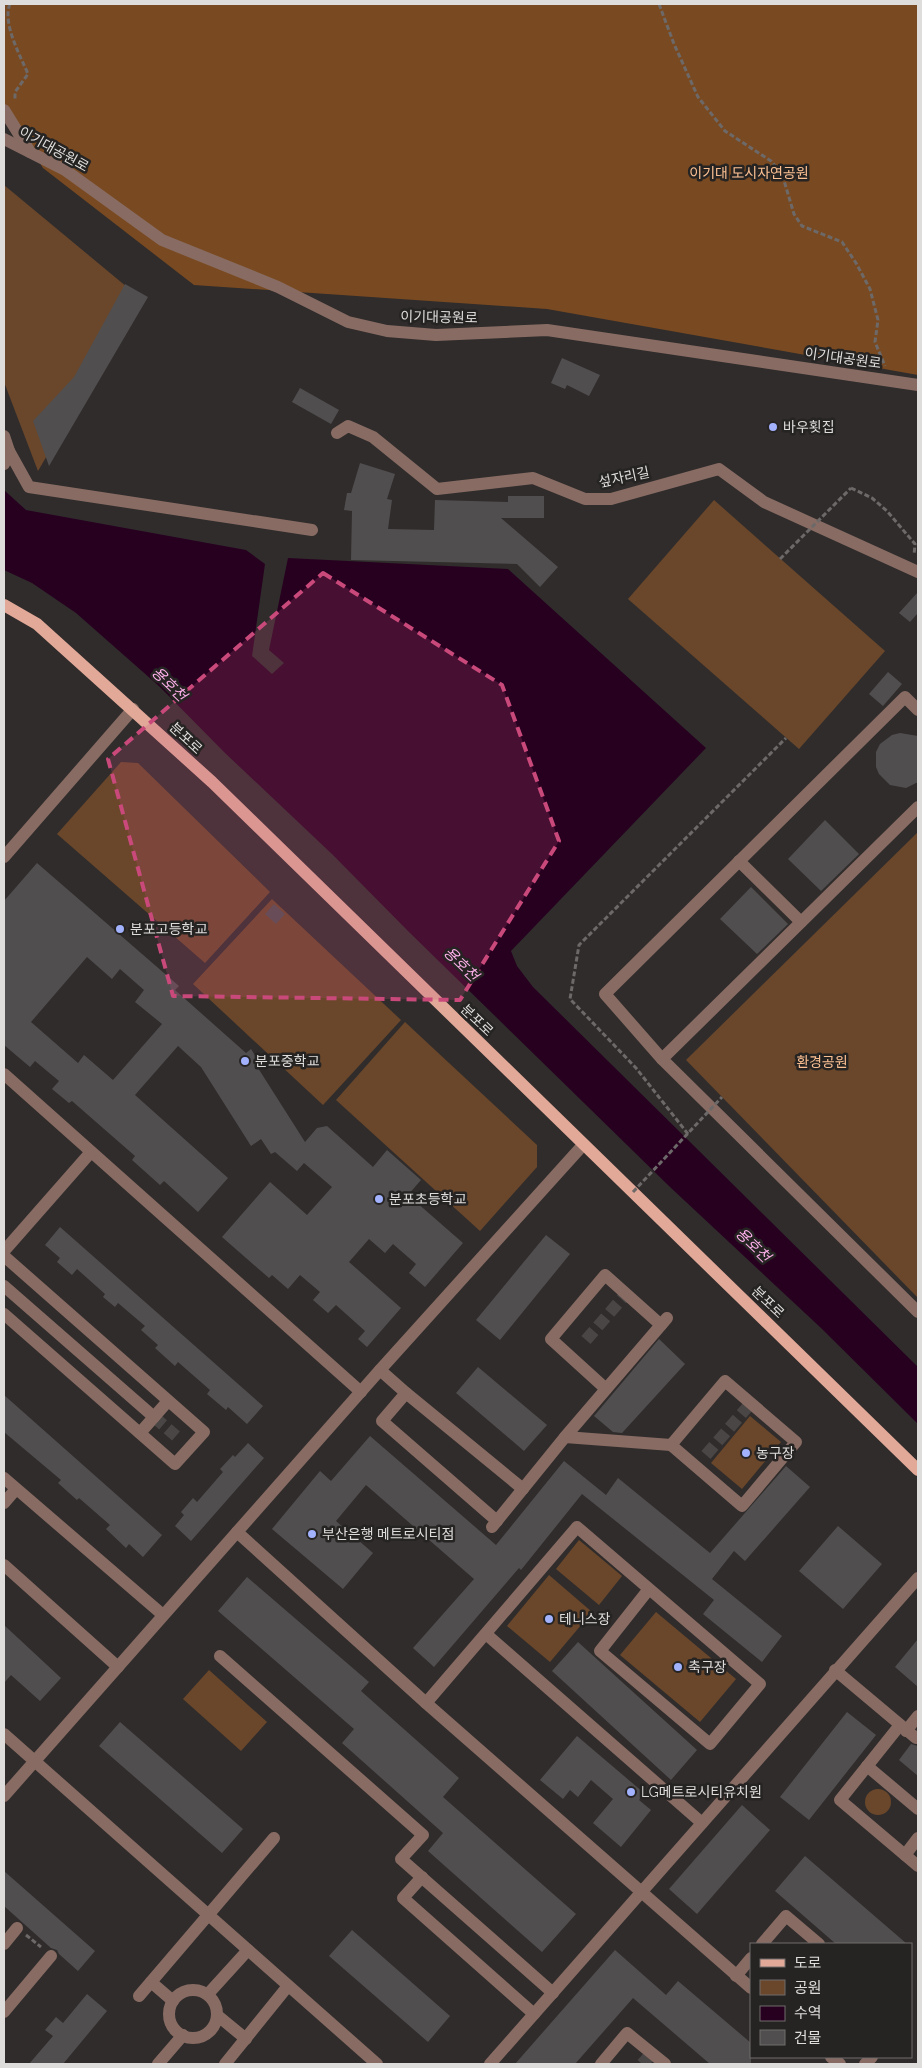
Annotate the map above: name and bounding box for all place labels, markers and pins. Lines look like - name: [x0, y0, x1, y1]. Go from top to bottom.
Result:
- place label: 바우횟집: [783, 419, 835, 435]
- marker: 바우횟집: [767, 421, 779, 433]
- place label: 분포고등학교: [130, 921, 207, 937]
- marker: 분포고등학교: [114, 923, 126, 935]
- place label: 분포중학교: [255, 1053, 320, 1069]
- marker: 분포중학교: [239, 1055, 251, 1067]
- place label: 분포초등학교: [389, 1191, 466, 1207]
- marker: 분포초등학교: [373, 1193, 385, 1205]
- place label: 농구장: [756, 1445, 795, 1461]
- marker: 농구장: [740, 1447, 752, 1459]
- place label: 부산은행 메트로시티점: [322, 1526, 454, 1542]
- marker: 부산은행 메트로시티점: [306, 1528, 318, 1540]
- place label: 테니스장: [559, 1611, 611, 1627]
- marker: 테니스장: [543, 1613, 555, 1625]
- place label: 축구장: [688, 1659, 727, 1675]
- marker: 축구장: [672, 1661, 684, 1673]
- place label: LG메트로시티유치원: [641, 1784, 762, 1800]
- marker: LG메트로시티유치원: [625, 1786, 637, 1798]

